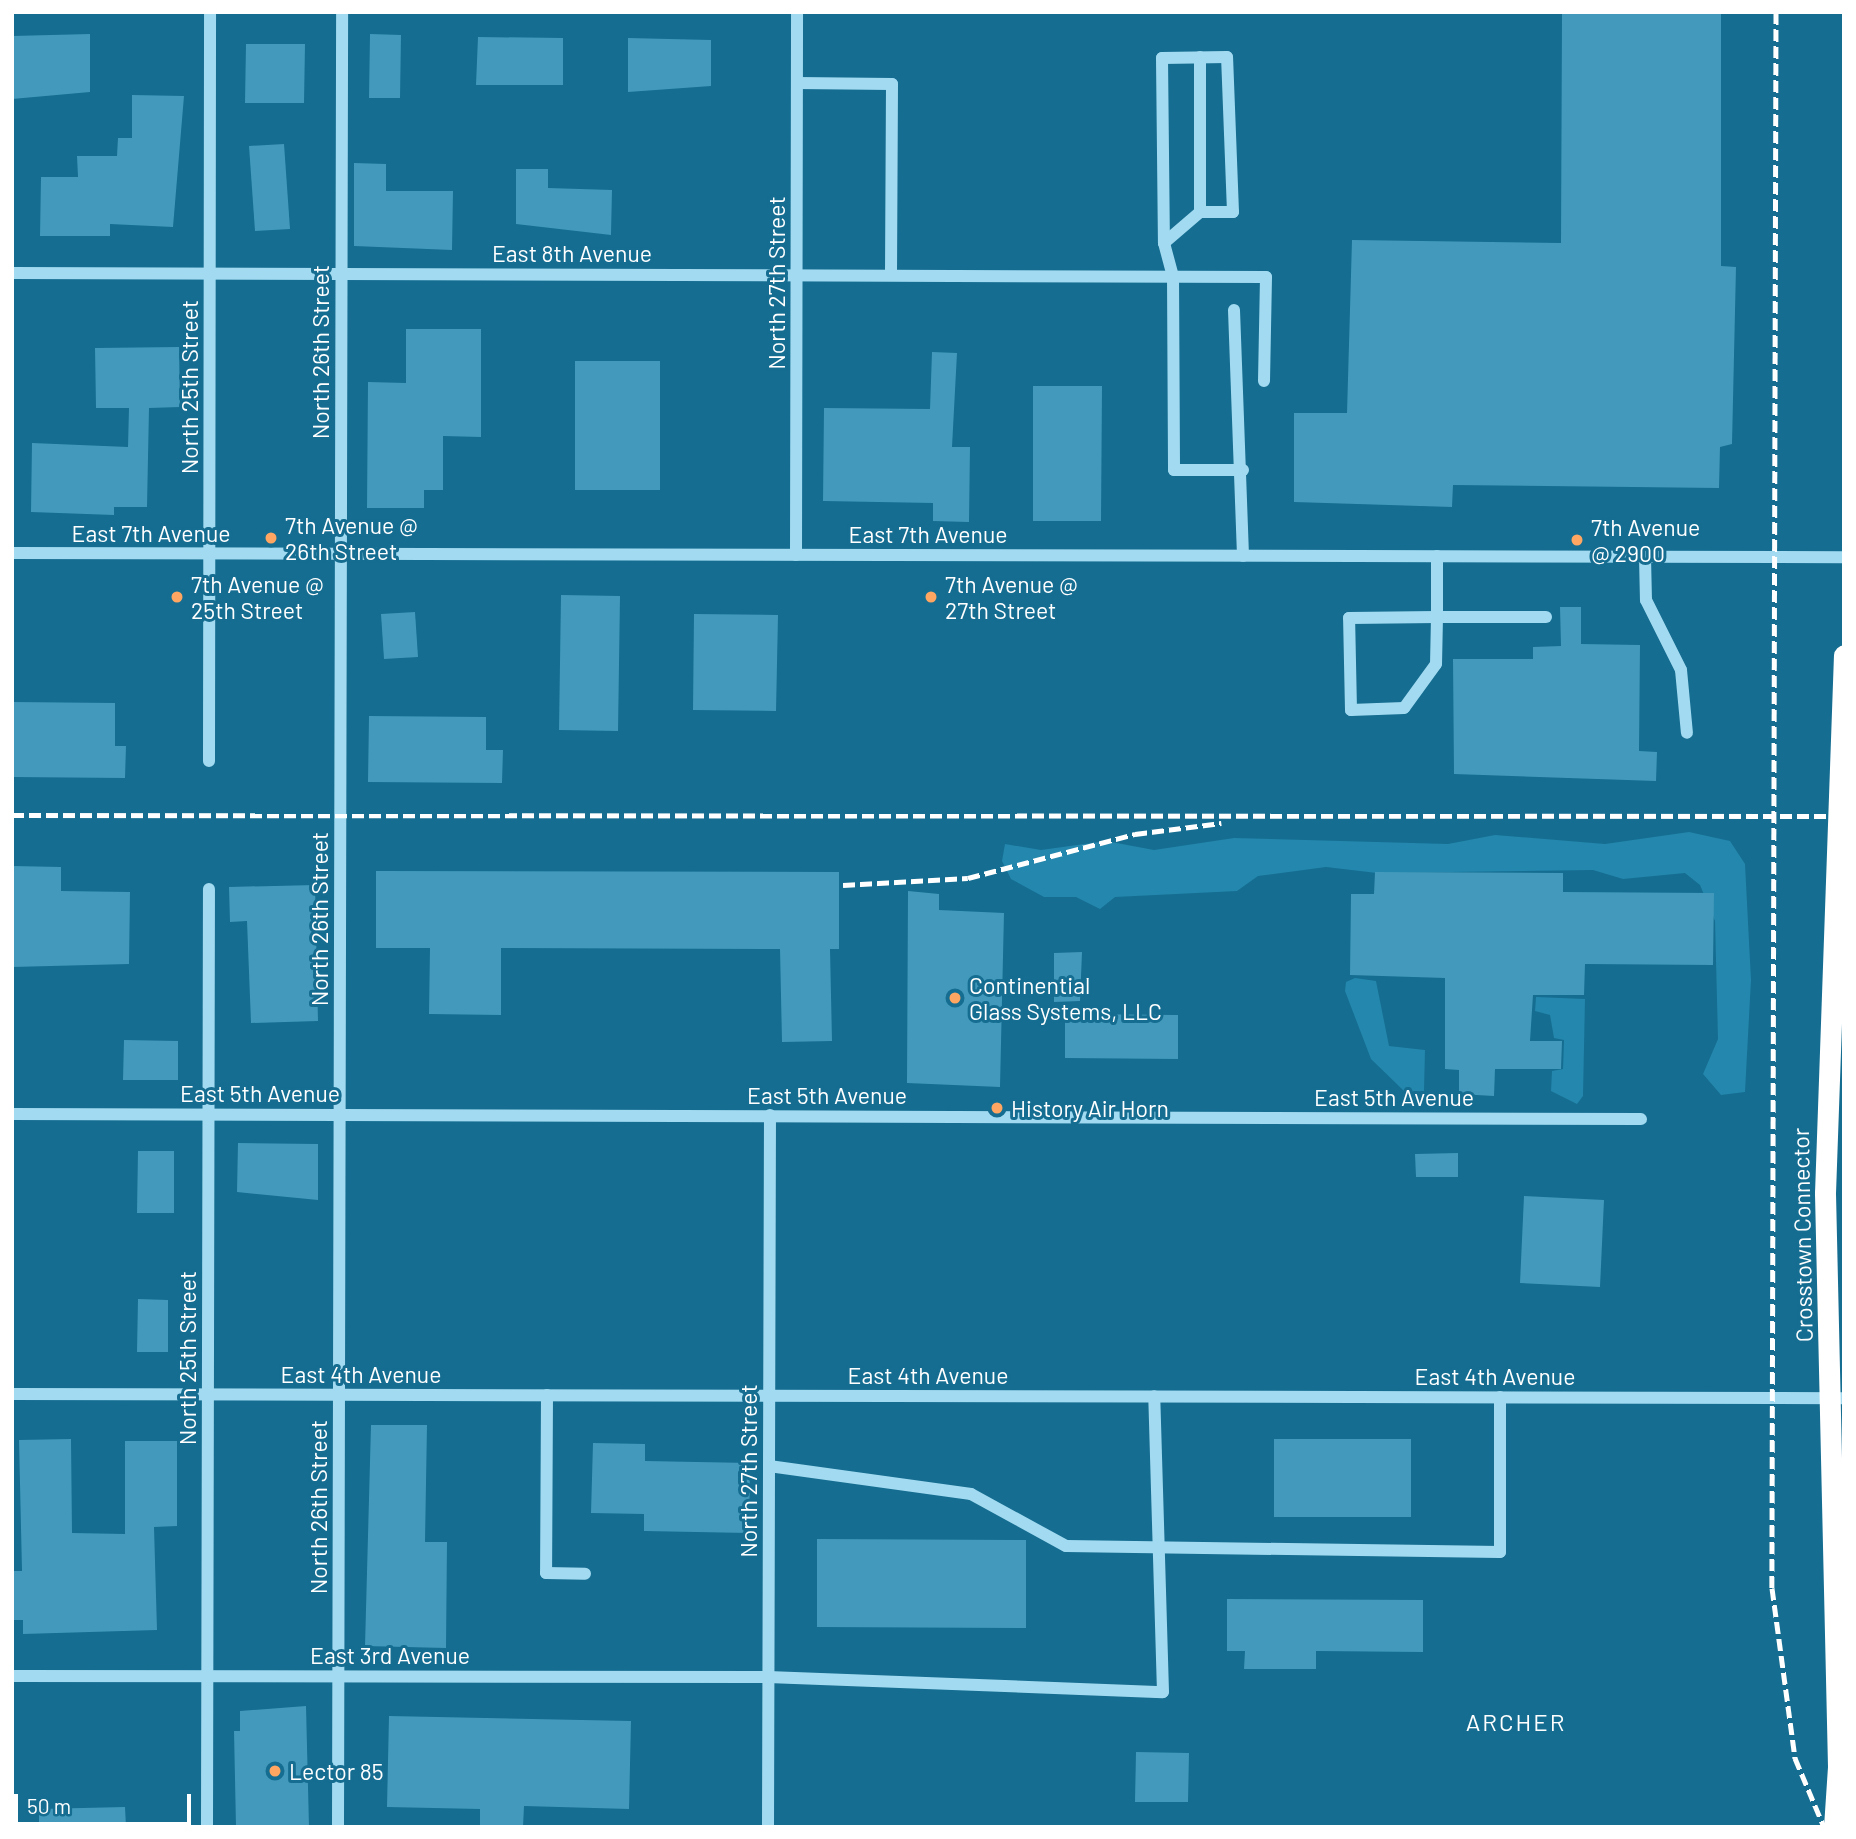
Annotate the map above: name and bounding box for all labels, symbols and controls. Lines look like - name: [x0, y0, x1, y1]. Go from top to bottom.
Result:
- street label: North 27th Street: [762, 196, 790, 370]
- street label: East 8th Avenue: [492, 239, 652, 267]
- street label: North 26th Street: [306, 265, 334, 439]
- street label: North 25th Street: [175, 300, 203, 474]
- place label: 7th Avenue @ 26th Street: [285, 511, 418, 565]
- place label: 7th Avenue @ 2900: [1591, 513, 1700, 567]
- street label: East 7th Avenue: [71, 519, 231, 547]
- street label: East 7th Avenue: [848, 520, 1008, 548]
- marker: 7th Avenue @ 26th Street: [263, 530, 279, 546]
- marker: 7th Avenue @ 2900: [1569, 532, 1585, 548]
- place label: 7th Avenue @ 25th Street: [191, 570, 324, 624]
- place label: 7th Avenue @ 27th Street: [945, 570, 1078, 624]
- marker: 7th Avenue @ 25th Street: [169, 589, 185, 605]
- marker: 7th Avenue @ 27th Street: [923, 589, 939, 605]
- street label: North 26th Street: [305, 832, 333, 1006]
- place label: Continential Glass Systems, LLC: [969, 971, 1162, 1025]
- marker: Continential Glass Systems, LLC: [947, 990, 963, 1006]
- street label: East 5th Avenue: [180, 1079, 340, 1107]
- street label: East 5th Avenue: [747, 1081, 907, 1109]
- street label: East 5th Avenue: [1314, 1083, 1474, 1111]
- place label: History Air Horn: [1011, 1094, 1169, 1122]
- marker: History Air Horn: [989, 1100, 1005, 1116]
- street label: Crosstown Connector: [1786, 1128, 1818, 1342]
- street label: North 25th Street: [173, 1271, 201, 1445]
- street label: East 4th Avenue: [281, 1360, 441, 1388]
- street label: East 4th Avenue: [848, 1361, 1008, 1389]
- street label: East 4th Avenue: [1415, 1362, 1575, 1390]
- street label: North 27th Street: [734, 1384, 762, 1558]
- street label: North 26th Street: [304, 1420, 332, 1594]
- street label: East 3rd Avenue: [310, 1641, 470, 1669]
- district label: ARCHER: [1466, 1708, 1566, 1736]
- place label: Lector 85: [289, 1757, 384, 1785]
- marker: Lector 85: [267, 1763, 283, 1779]
- scale bar: [18, 1780, 194, 1824]
- text: 50 m: [27, 1793, 71, 1818]

